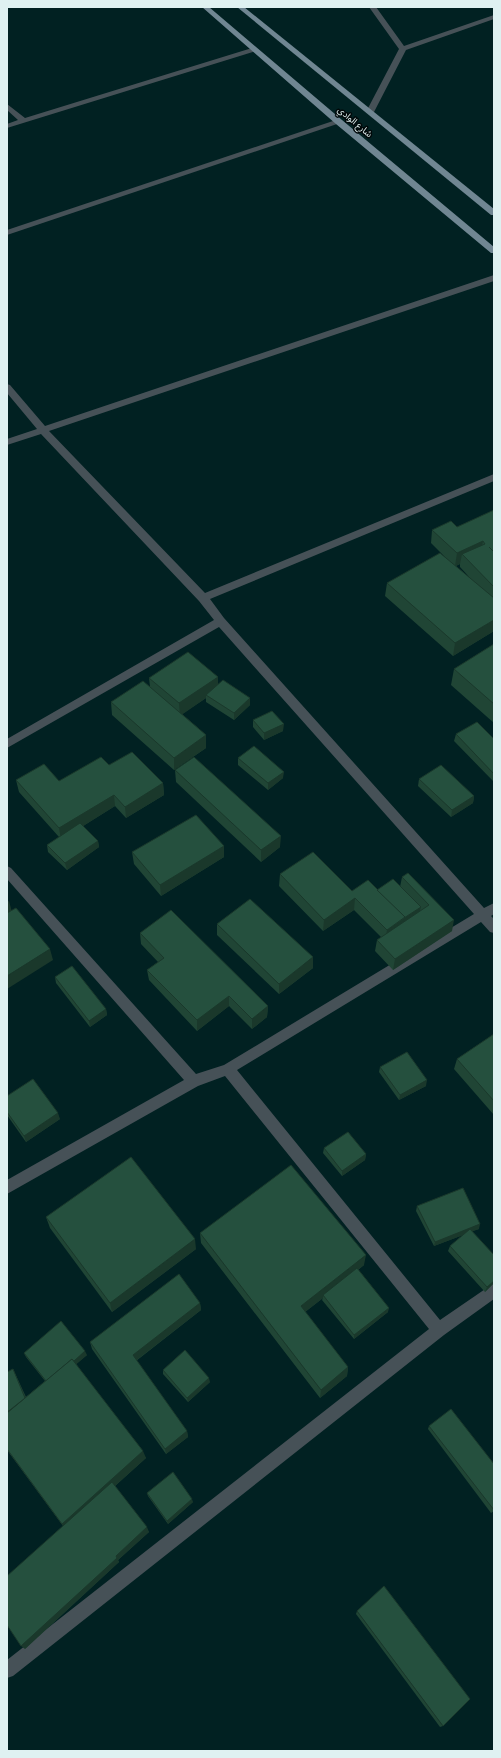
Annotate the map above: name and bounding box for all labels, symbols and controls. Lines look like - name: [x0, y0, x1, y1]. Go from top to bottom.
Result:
- street label: شارع الوادي: [334, 105, 374, 141]

